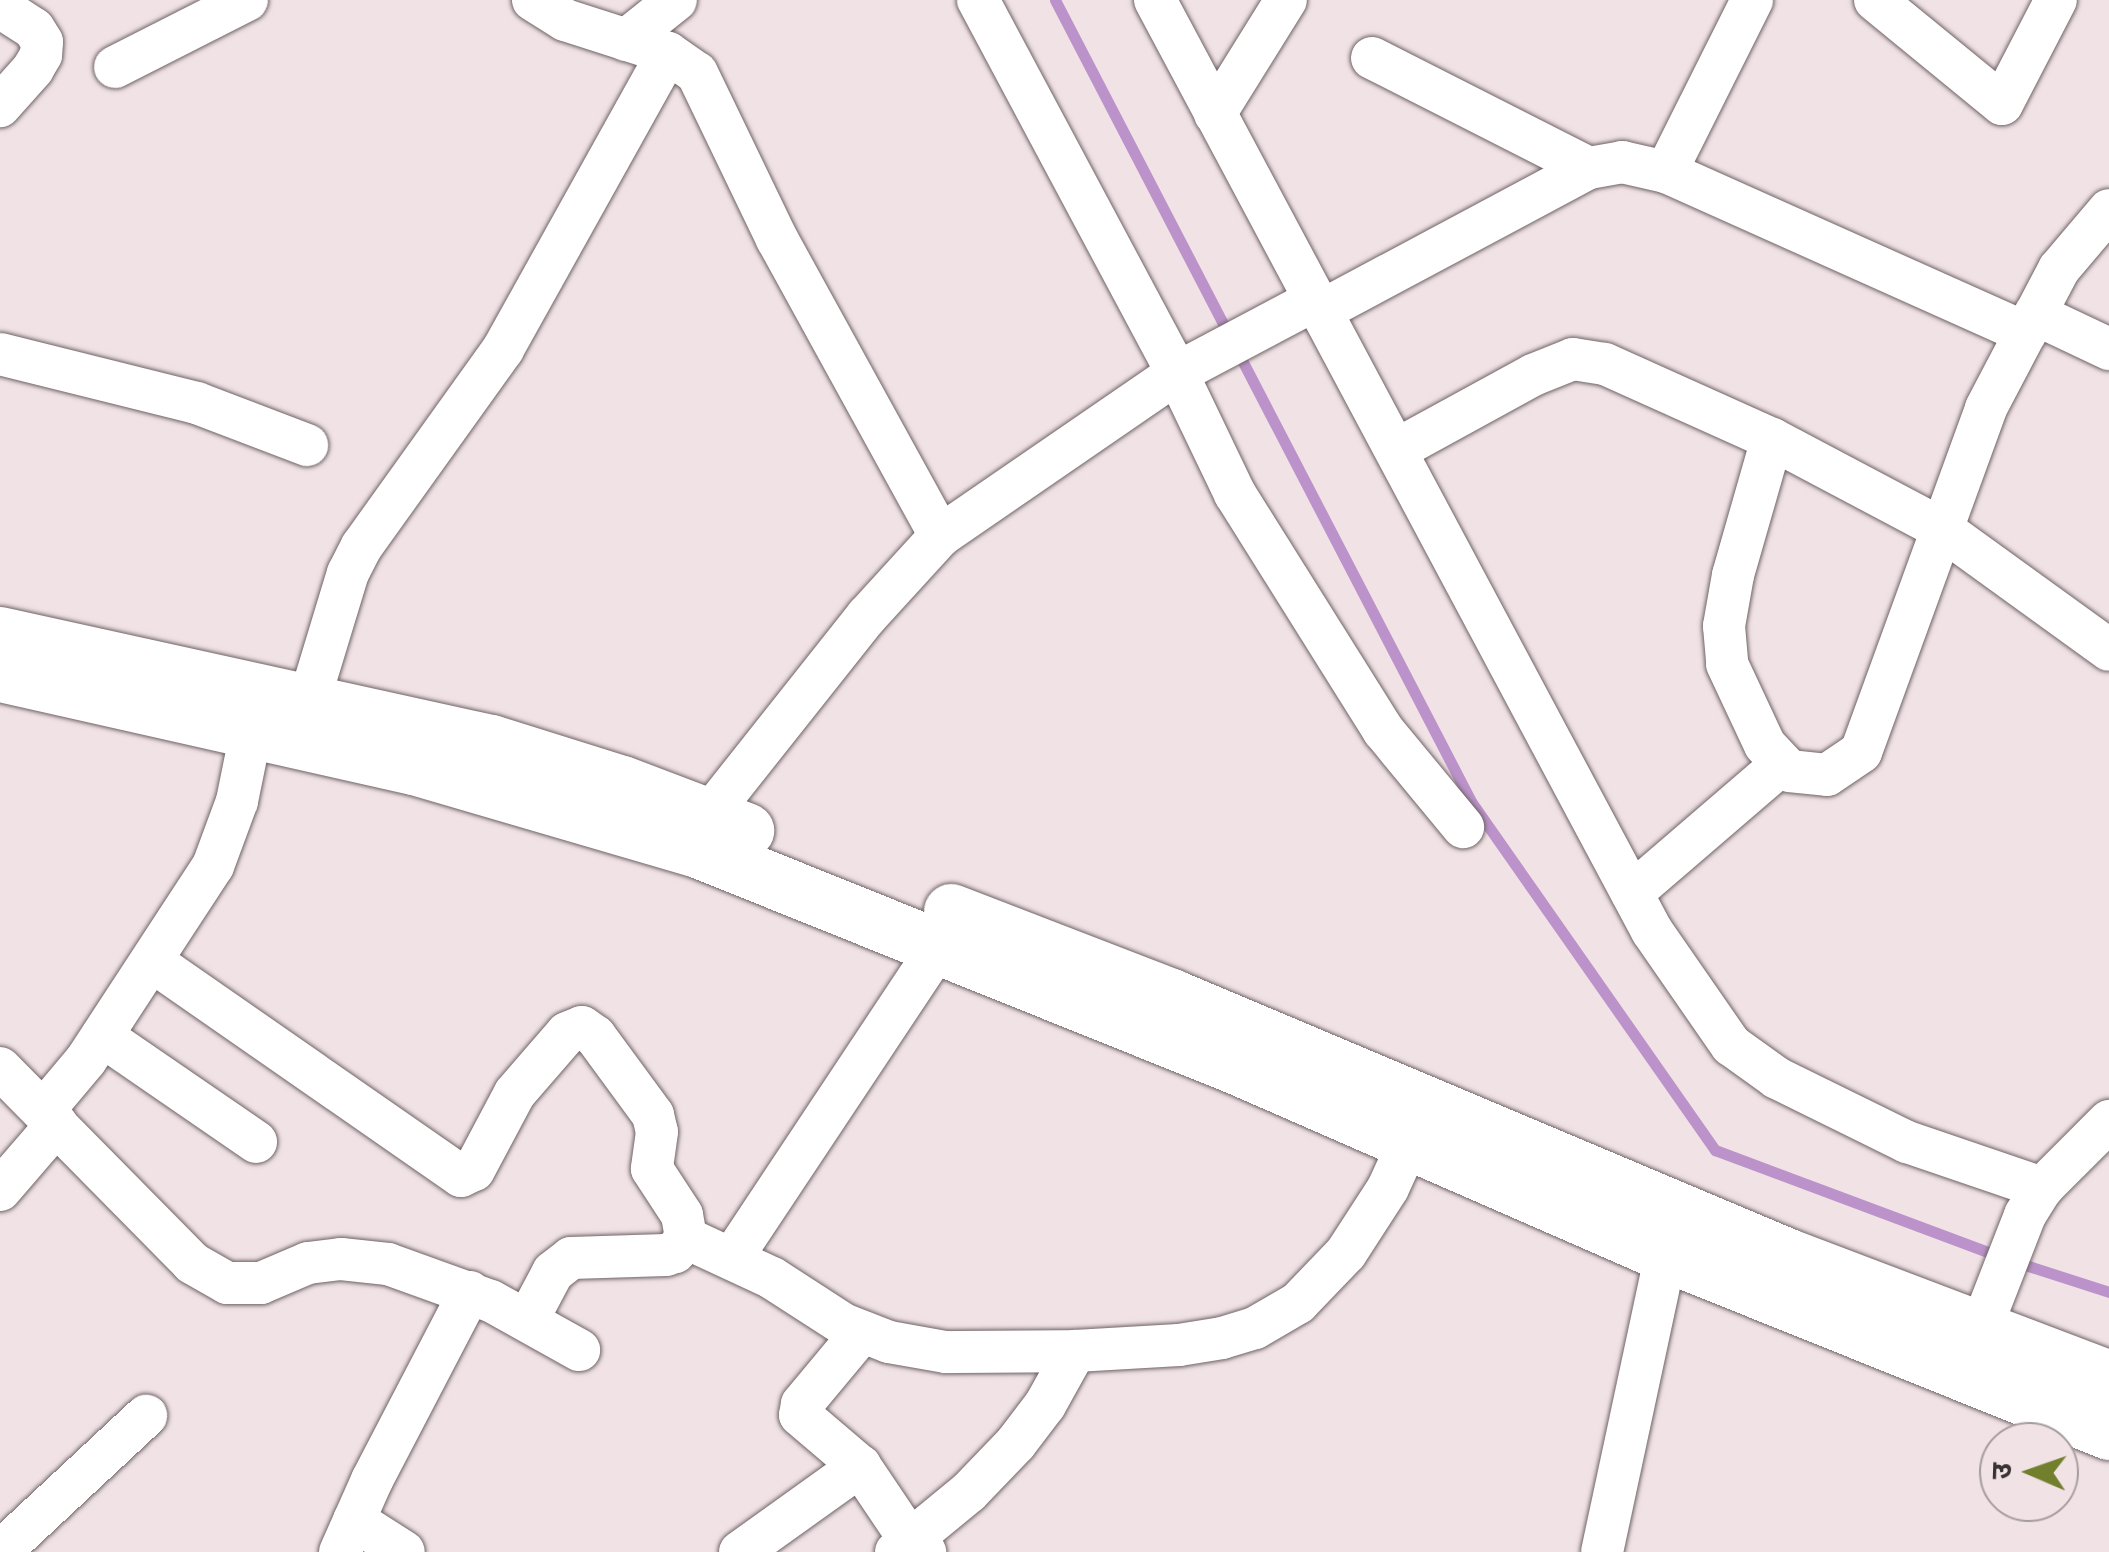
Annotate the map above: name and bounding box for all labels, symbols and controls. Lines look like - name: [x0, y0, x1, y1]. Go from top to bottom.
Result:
- north arrow: [1979, 1422, 2079, 1522]
- text: उ: [1983, 1462, 2019, 1480]

